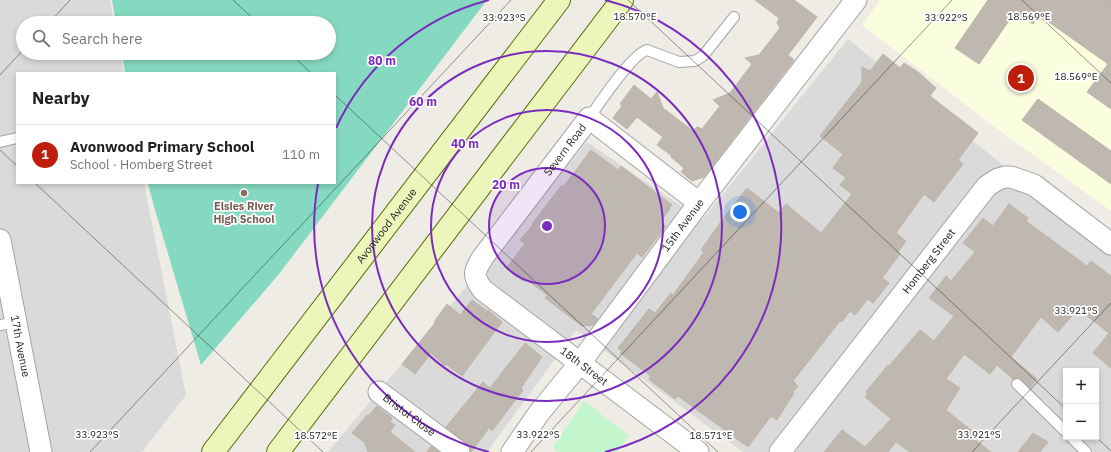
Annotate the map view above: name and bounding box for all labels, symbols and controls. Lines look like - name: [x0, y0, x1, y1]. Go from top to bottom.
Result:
- text: 18.570°E: [613, 10, 657, 23]
- text: 18.569°E: [1007, 10, 1051, 23]
- text: 33.923°S: [482, 11, 526, 24]
- text: 33.922°S: [924, 11, 968, 24]
- search box: [16, 16, 336, 60]
- icon: search: [30, 27, 52, 49]
- text: Search here: [62, 29, 142, 48]
- text: 80 m: [368, 53, 396, 68]
- pin: 1: [1008, 63, 1034, 93]
- text: 18.569°E: [1054, 70, 1098, 83]
- text: Nearby: [32, 87, 90, 109]
- text: 60 m: [409, 94, 437, 109]
- street label: Severn Road: [541, 121, 589, 179]
- text: 40 m: [451, 136, 479, 151]
- text: Avonwood Primary School: [70, 137, 254, 156]
- text: 1: [41, 146, 49, 163]
- text: 110 m: [282, 146, 320, 163]
- text: School · Homberg Street: [70, 156, 213, 173]
- text: 20 m: [492, 177, 520, 192]
- street label: Avonwood Avenue: [353, 185, 419, 266]
- marker: Elsies River High School: [239, 188, 249, 198]
- street label: 15th Avenue: [658, 196, 707, 254]
- place label: Elsies River High School: [213, 199, 275, 226]
- your location: [730, 202, 750, 222]
- centre of rings: [540, 219, 554, 233]
- street label: Homberg Street: [899, 226, 958, 296]
- text: 33.921°S: [1054, 304, 1098, 317]
- street label: 17th Avenue: [8, 314, 33, 378]
- street label: 18th Street: [557, 344, 611, 389]
- map controls: [1063, 368, 1099, 440]
- button: +: [1063, 368, 1099, 404]
- street label: Bristol Close: [380, 391, 439, 439]
- button: −: [1063, 404, 1099, 440]
- text: 33.923°S: [75, 428, 119, 441]
- text: 33.922°S: [516, 428, 560, 441]
- text: 33.921°S: [957, 428, 1001, 441]
- text: 18.572°E: [294, 429, 338, 442]
- text: 18.571°E: [689, 429, 733, 442]

